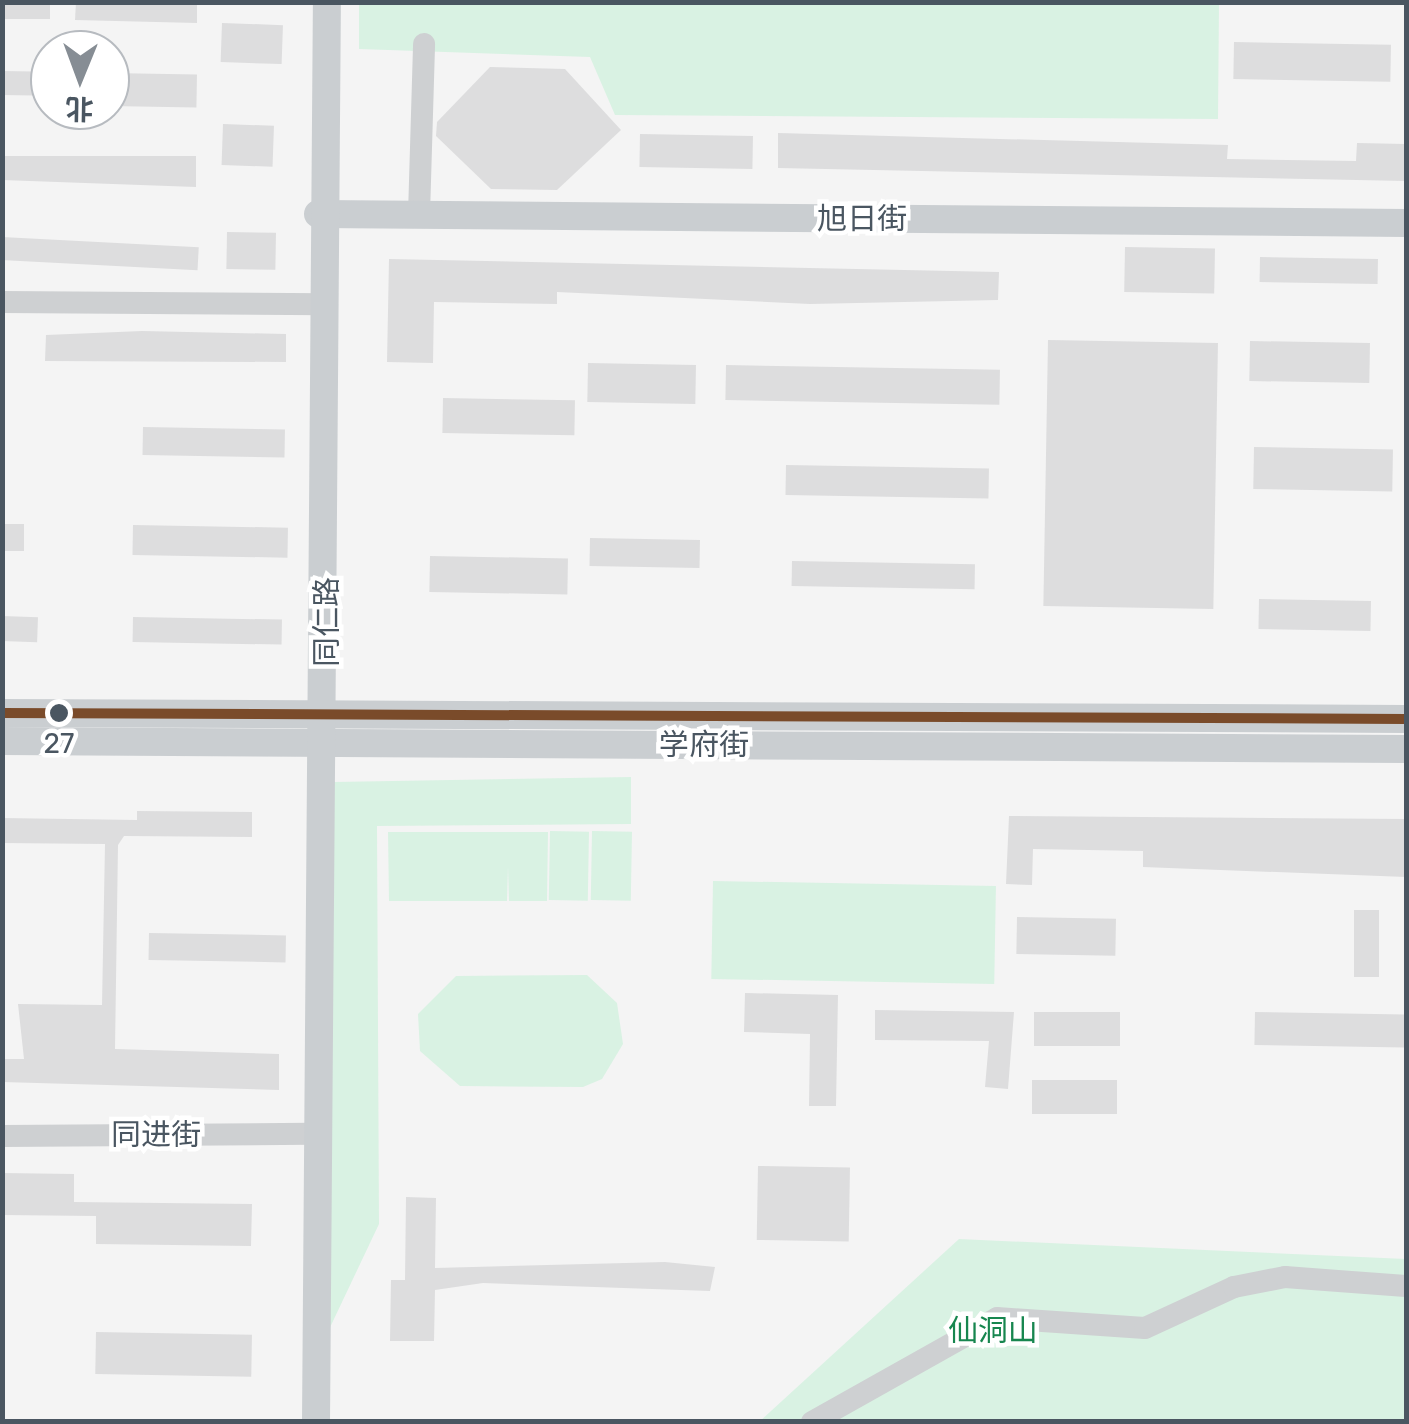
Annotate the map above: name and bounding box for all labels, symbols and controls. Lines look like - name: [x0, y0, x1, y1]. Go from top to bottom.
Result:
- north arrow: [30, 30, 130, 130]
- text: 北: [65, 92, 94, 125]
- street label: 旭日街: [817, 201, 907, 237]
- street label: 同仁路: [309, 577, 345, 667]
- marker: 27: [49, 703, 69, 723]
- place label: 27: [44, 727, 74, 761]
- street label: 学府街: [659, 727, 749, 763]
- street label: 同进街: [111, 1117, 201, 1153]
- park label: 仙洞山: [948, 1313, 1038, 1349]

